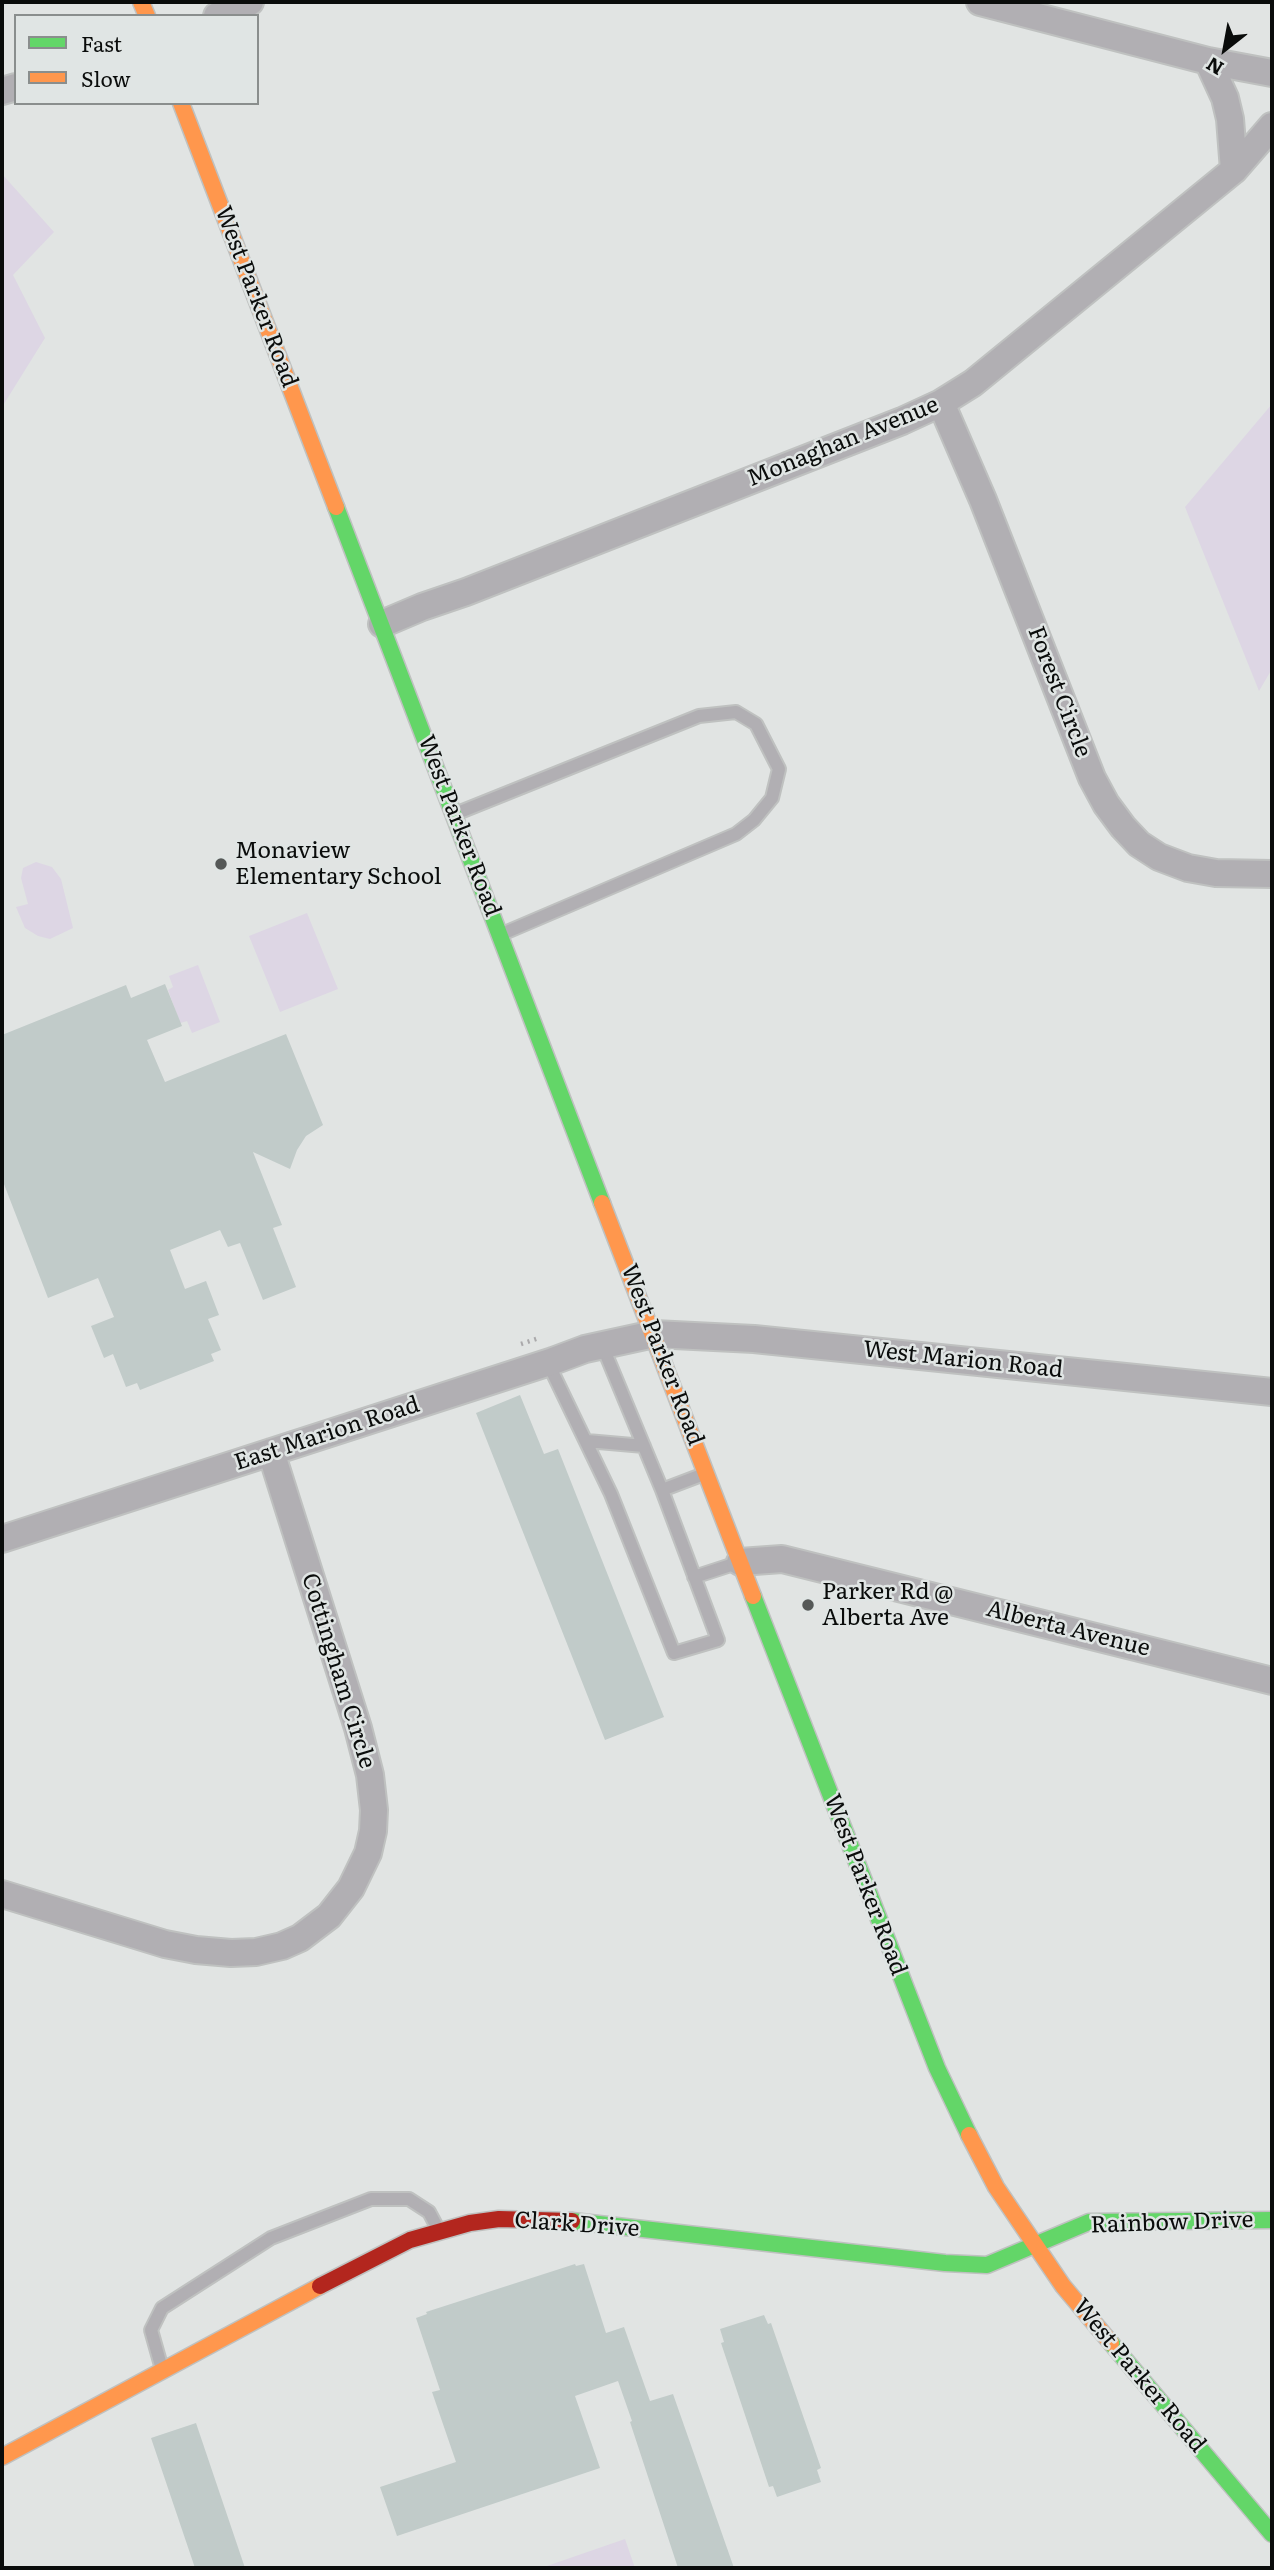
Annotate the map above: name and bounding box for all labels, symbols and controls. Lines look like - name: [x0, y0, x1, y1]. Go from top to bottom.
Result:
- legend: [14, 14, 259, 105]
- north arrow: [1190, 14, 1260, 84]
- text: Fast: [81, 27, 122, 58]
- text: N: [1200, 51, 1228, 83]
- text: Slow: [81, 62, 131, 93]
- street label: West Parker Road: [209, 202, 303, 392]
- street label: Monaghan Avenue: [743, 391, 943, 493]
- street label: Forest Circle: [1021, 623, 1097, 761]
- street label: West Parker Road: [412, 731, 506, 921]
- place label: Monaview Elementary School: [235, 837, 442, 891]
- marker: Monaview Elementary School: [213, 856, 229, 872]
- street label: West Parker Road: [615, 1260, 709, 1450]
- street label: West Marion Road: [862, 1336, 1064, 1384]
- street label: East Marion Road: [231, 1391, 423, 1477]
- street label: Cottingham Circle: [295, 1570, 381, 1772]
- place label: Parker Rd @ Alberta Ave: [822, 1578, 954, 1632]
- street label: Alberta Avenue: [983, 1595, 1153, 1663]
- marker: Parker Rd @ Alberta Ave: [800, 1597, 816, 1613]
- street label: West Parker Road: [818, 1790, 912, 1980]
- street label: Rainbow Drive: [1090, 2206, 1254, 2240]
- street label: Clark Drive: [514, 2207, 640, 2243]
- street label: West Parker Road: [1067, 2294, 1211, 2458]

